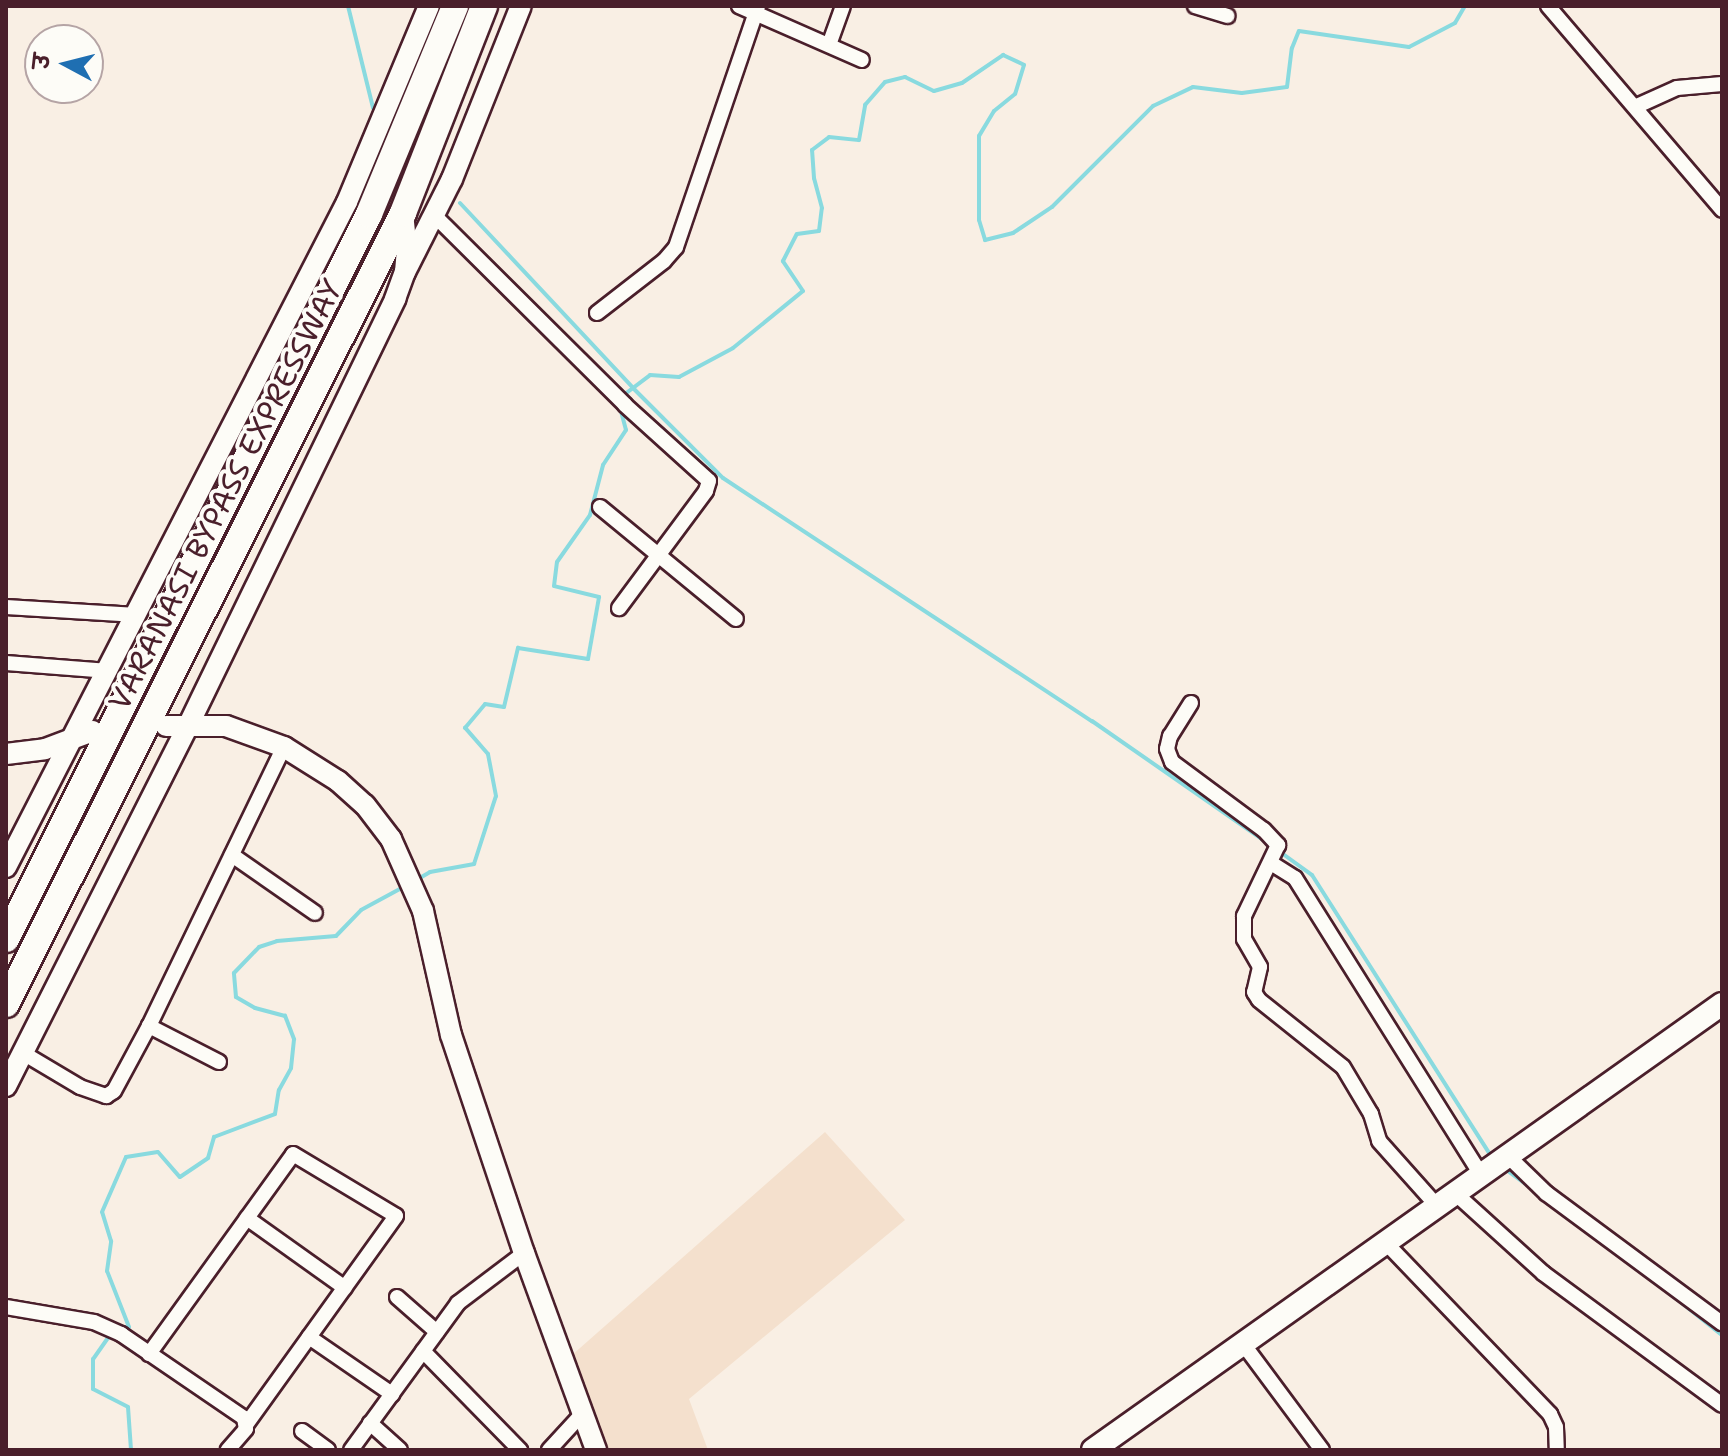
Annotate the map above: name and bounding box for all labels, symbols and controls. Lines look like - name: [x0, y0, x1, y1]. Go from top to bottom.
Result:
- north arrow: [24, 24, 104, 104]
- text: उ: [26, 52, 57, 70]
- street label: VARANASI BYPASS EXPRESSWAY: [101, 273, 351, 717]

